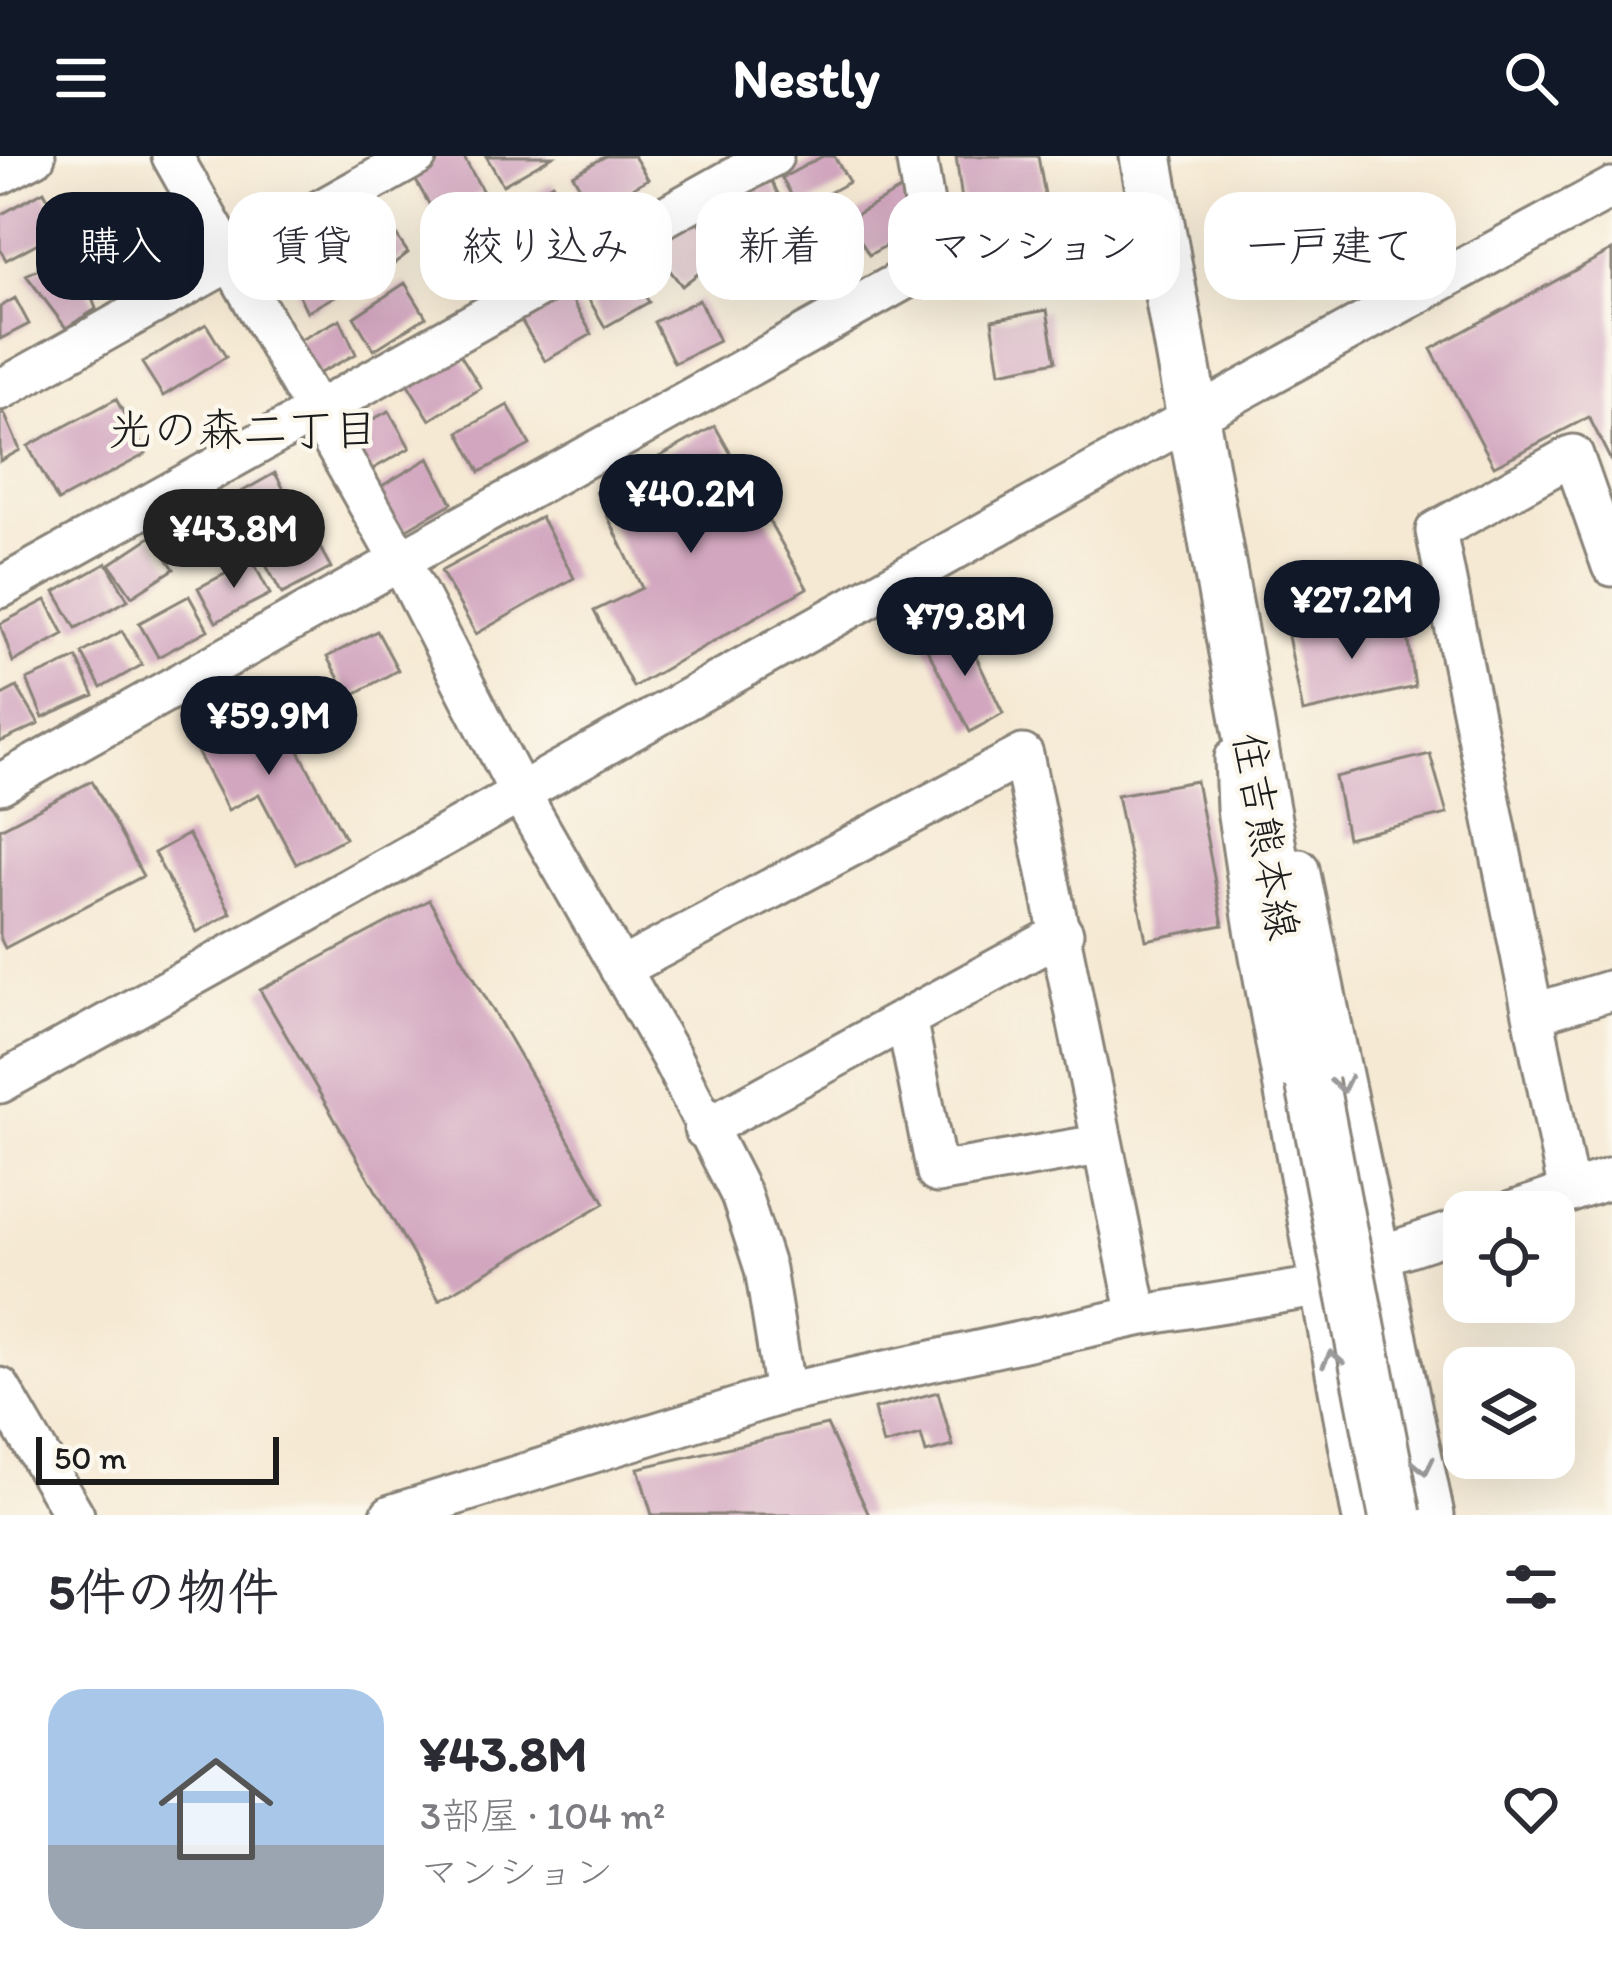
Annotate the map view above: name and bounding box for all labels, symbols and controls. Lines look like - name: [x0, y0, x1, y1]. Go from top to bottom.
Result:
- icon: menu: [48, 45, 114, 111]
- icon: search: [1498, 45, 1564, 111]
- text: Nestly: [732, 46, 880, 111]
- chip: 購入: [36, 192, 204, 300]
- chip: 賃貸: [228, 192, 396, 300]
- chip: 絞り込み: [420, 192, 672, 300]
- chip: 新着: [696, 192, 864, 300]
- chip: マンション: [888, 192, 1180, 300]
- chip: 一戸建て: [1204, 192, 1456, 300]
- district label: 光の森二丁目: [108, 402, 378, 456]
- pin: ¥40.2M: [593, 454, 789, 556]
- text: ¥40.2M: [626, 469, 756, 516]
- pin: ¥43.8M: [136, 489, 332, 591]
- text: ¥43.8M: [170, 504, 298, 551]
- pin: ¥27.2M: [1254, 560, 1450, 662]
- text: ¥27.2M: [1291, 575, 1413, 622]
- pin: ¥79.8M: [867, 577, 1063, 679]
- text: ¥79.8M: [903, 592, 1027, 639]
- pin: ¥59.9M: [171, 676, 367, 778]
- text: ¥59.9M: [207, 691, 331, 738]
- street label: 住吉熊本線: [1223, 728, 1309, 944]
- one-way arrow: [1329, 1074, 1354, 1094]
- map controls: [1443, 1191, 1575, 1479]
- button: locate: [1443, 1191, 1575, 1323]
- button: layers: [1443, 1347, 1575, 1479]
- one-way arrow: [1320, 1349, 1346, 1369]
- scale bar: [36, 1431, 279, 1484]
- text: 50 m: [54, 1438, 127, 1477]
- one-way arrow: [1410, 1455, 1435, 1475]
- icon: filters: [1498, 1554, 1564, 1620]
- text: 5件の物件: [48, 1561, 279, 1622]
- text: ¥43.8M: [420, 1723, 588, 1784]
- icon: home: [144, 1737, 288, 1881]
- icon: heart: [1498, 1776, 1564, 1842]
- text: 3部屋 · 104 m²: [420, 1792, 665, 1839]
- text: マンション: [420, 1848, 613, 1895]

